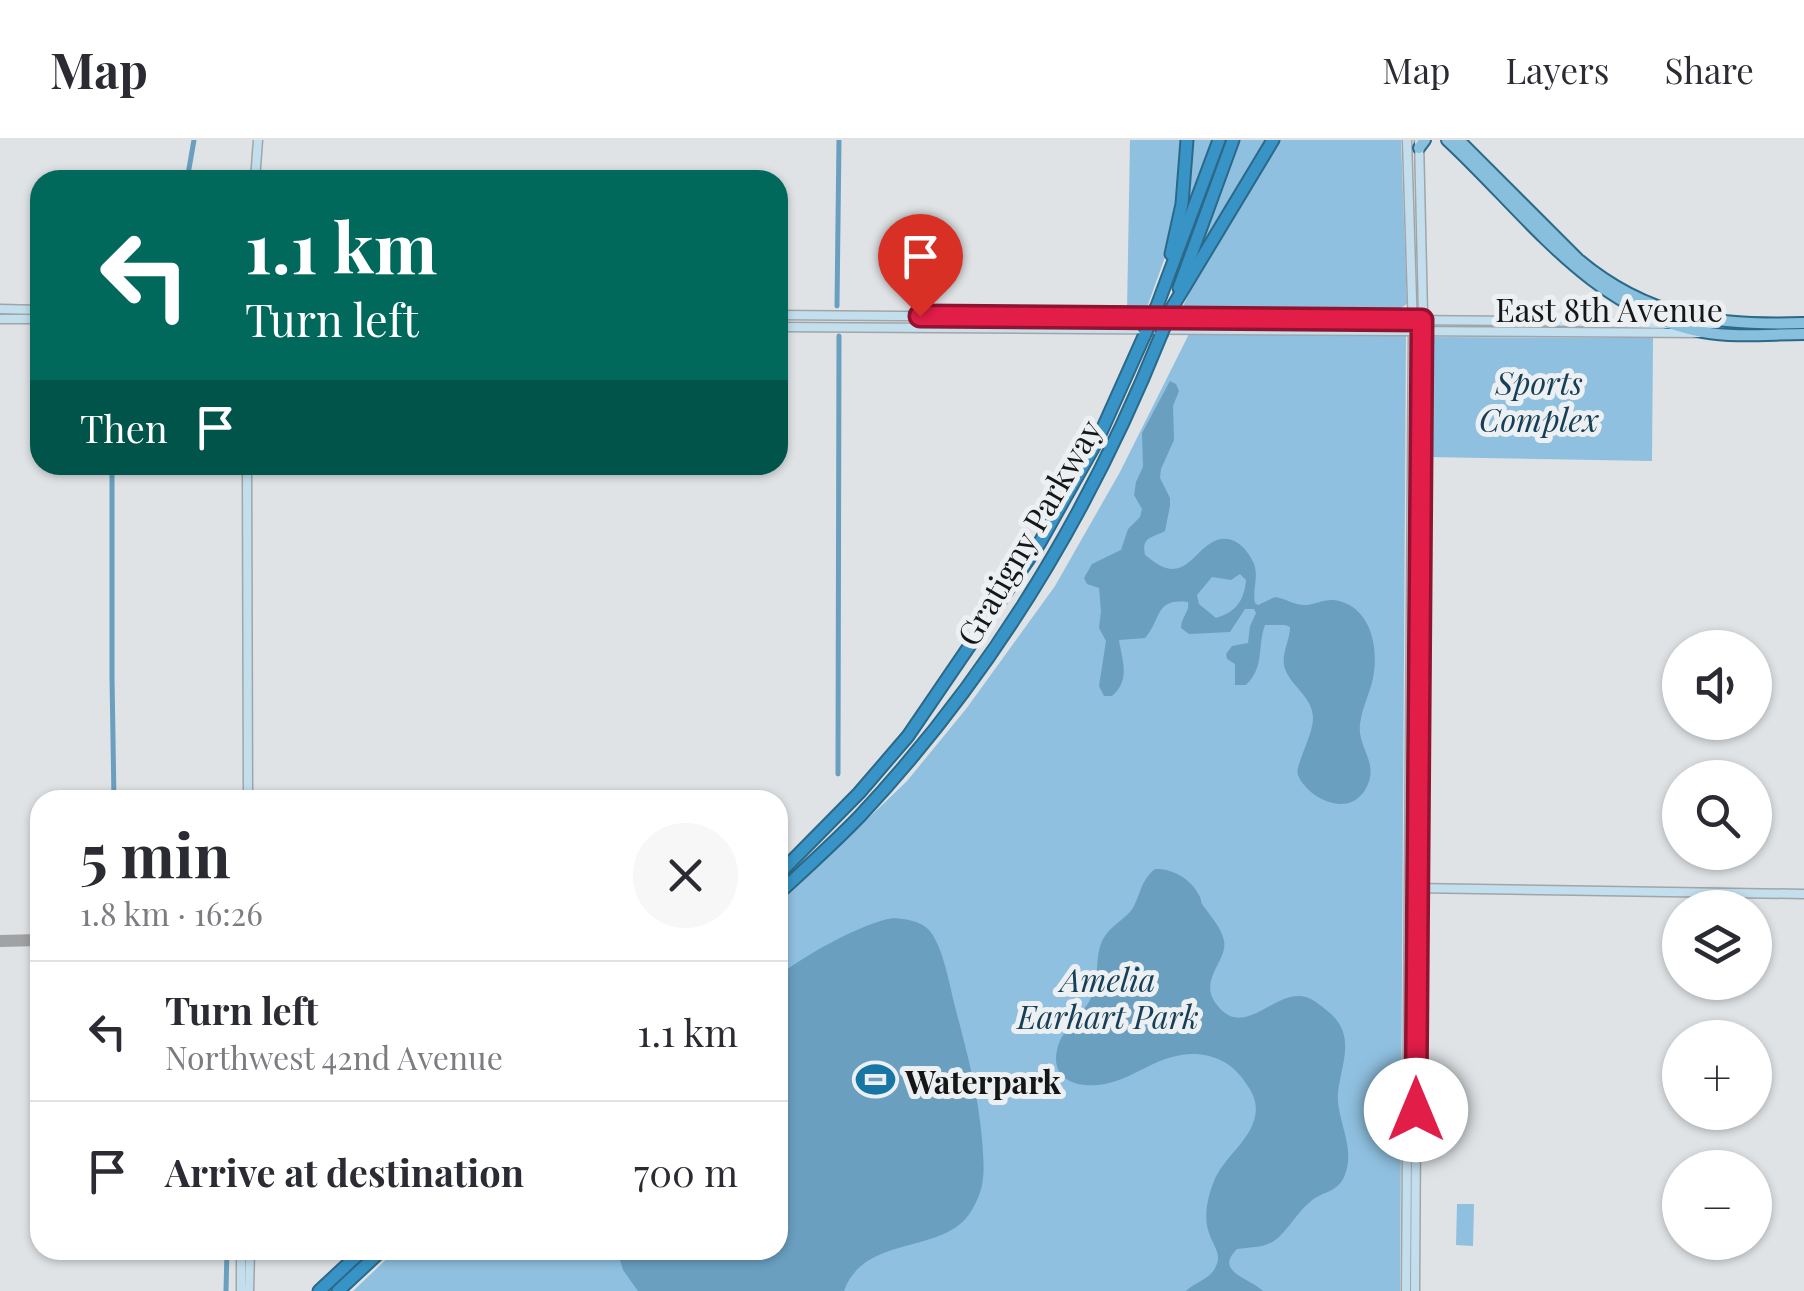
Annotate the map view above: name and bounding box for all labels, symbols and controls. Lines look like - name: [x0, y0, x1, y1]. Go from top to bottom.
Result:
- text: Map: [50, 37, 148, 101]
- text: Map: [1382, 46, 1450, 93]
- text: Layers: [1505, 46, 1610, 93]
- text: Share: [1665, 46, 1754, 93]
- text: 1.1 km: [245, 198, 437, 292]
- icon: left: [80, 210, 210, 340]
- pin: [878, 214, 963, 317]
- icon: arrive: [893, 229, 948, 284]
- street label: East 8th Avenue: [1495, 287, 1723, 330]
- text: Turn left: [245, 288, 419, 348]
- park label: Sports Complex: [1479, 360, 1599, 440]
- icon: arrive: [188, 400, 243, 455]
- text: Then: [80, 402, 168, 453]
- street label: Gratigny Parkway: [946, 411, 1110, 653]
- map controls: [1662, 630, 1772, 1260]
- button: sound: [1662, 630, 1772, 740]
- button: search: [1662, 760, 1772, 870]
- text: 5 min: [80, 813, 231, 893]
- button: close: [633, 823, 738, 928]
- button: layers: [1662, 890, 1772, 1000]
- text: 1.8 km · 16:26: [80, 891, 263, 934]
- park label: Amelia Earhart Park: [1015, 957, 1199, 1037]
- text: Turn left: [165, 984, 318, 1035]
- icon: left: [80, 1004, 135, 1059]
- text: 1.1 km: [637, 1006, 738, 1057]
- button: +: [1662, 1020, 1772, 1130]
- text: Northwest 42nd Avenue: [165, 1035, 503, 1078]
- position arrow: [1364, 1058, 1468, 1162]
- sports icon: Waterpark: [854, 1059, 896, 1101]
- place label: Waterpark: [904, 1059, 1061, 1102]
- icon: arrive: [80, 1144, 135, 1199]
- text: Arrive at destination: [165, 1146, 524, 1197]
- text: 700 m: [634, 1146, 738, 1197]
- button: −: [1662, 1150, 1772, 1260]

